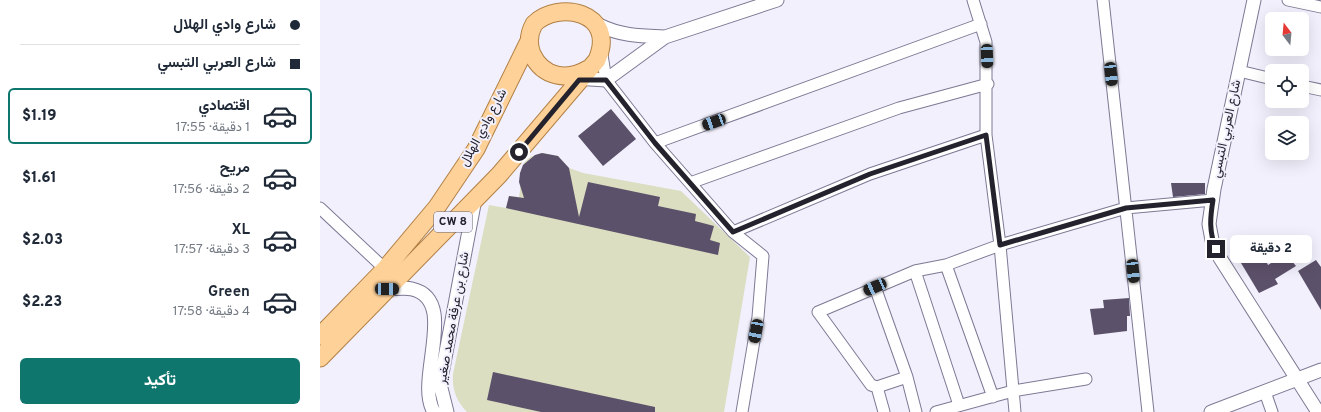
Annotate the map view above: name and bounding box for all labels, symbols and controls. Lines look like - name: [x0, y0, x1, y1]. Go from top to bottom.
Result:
- north arrow: [1265, 12, 1309, 56]
- map controls: [1265, 12, 1309, 160]
- text: شارع وادي الهلال: [173, 16, 276, 35]
- car: [981, 44, 993, 68]
- text: شارع العربي التبسي: [157, 54, 276, 73]
- car: [1104, 61, 1118, 87]
- button: locate: [1265, 64, 1309, 108]
- street label: شارع العربي التبسي: [1209, 78, 1246, 180]
- street label: شارع وادي الهلال: [457, 86, 512, 170]
- text: اقتصادي: [198, 97, 250, 116]
- icon: car: [262, 98, 298, 134]
- text: $1.19: [22, 107, 57, 126]
- car: [701, 112, 727, 132]
- button: layers: [1265, 116, 1309, 160]
- text: 1 دقيقة · 17:55: [176, 120, 250, 136]
- route start: [510, 143, 528, 161]
- text: مريح: [220, 159, 250, 178]
- icon: car: [262, 160, 298, 196]
- text: $1.61: [22, 169, 57, 188]
- text: 2 دقيقة · 17:56: [173, 182, 250, 198]
- road number: CW 8: [434, 212, 472, 232]
- text: XL: [232, 221, 250, 240]
- icon: car: [262, 222, 298, 258]
- text: $2.03: [22, 231, 63, 250]
- callout: 2 دقيقة: [1230, 235, 1312, 263]
- route end: [1207, 240, 1225, 258]
- text: 2 دقيقة: [1250, 241, 1292, 257]
- text: 3 دقيقة · 17:57: [174, 242, 250, 258]
- street label: شارع بن عرفة محمد صغير: [434, 251, 473, 386]
- car: [1126, 258, 1140, 284]
- car: [862, 277, 888, 297]
- text: Green: [208, 283, 250, 302]
- car: [375, 283, 399, 295]
- icon: car: [262, 284, 298, 320]
- text: $2.23: [22, 293, 62, 312]
- text: 4 دقيقة · 17:58: [173, 304, 250, 320]
- car: [748, 318, 764, 344]
- button: تأكيد: [20, 358, 300, 404]

